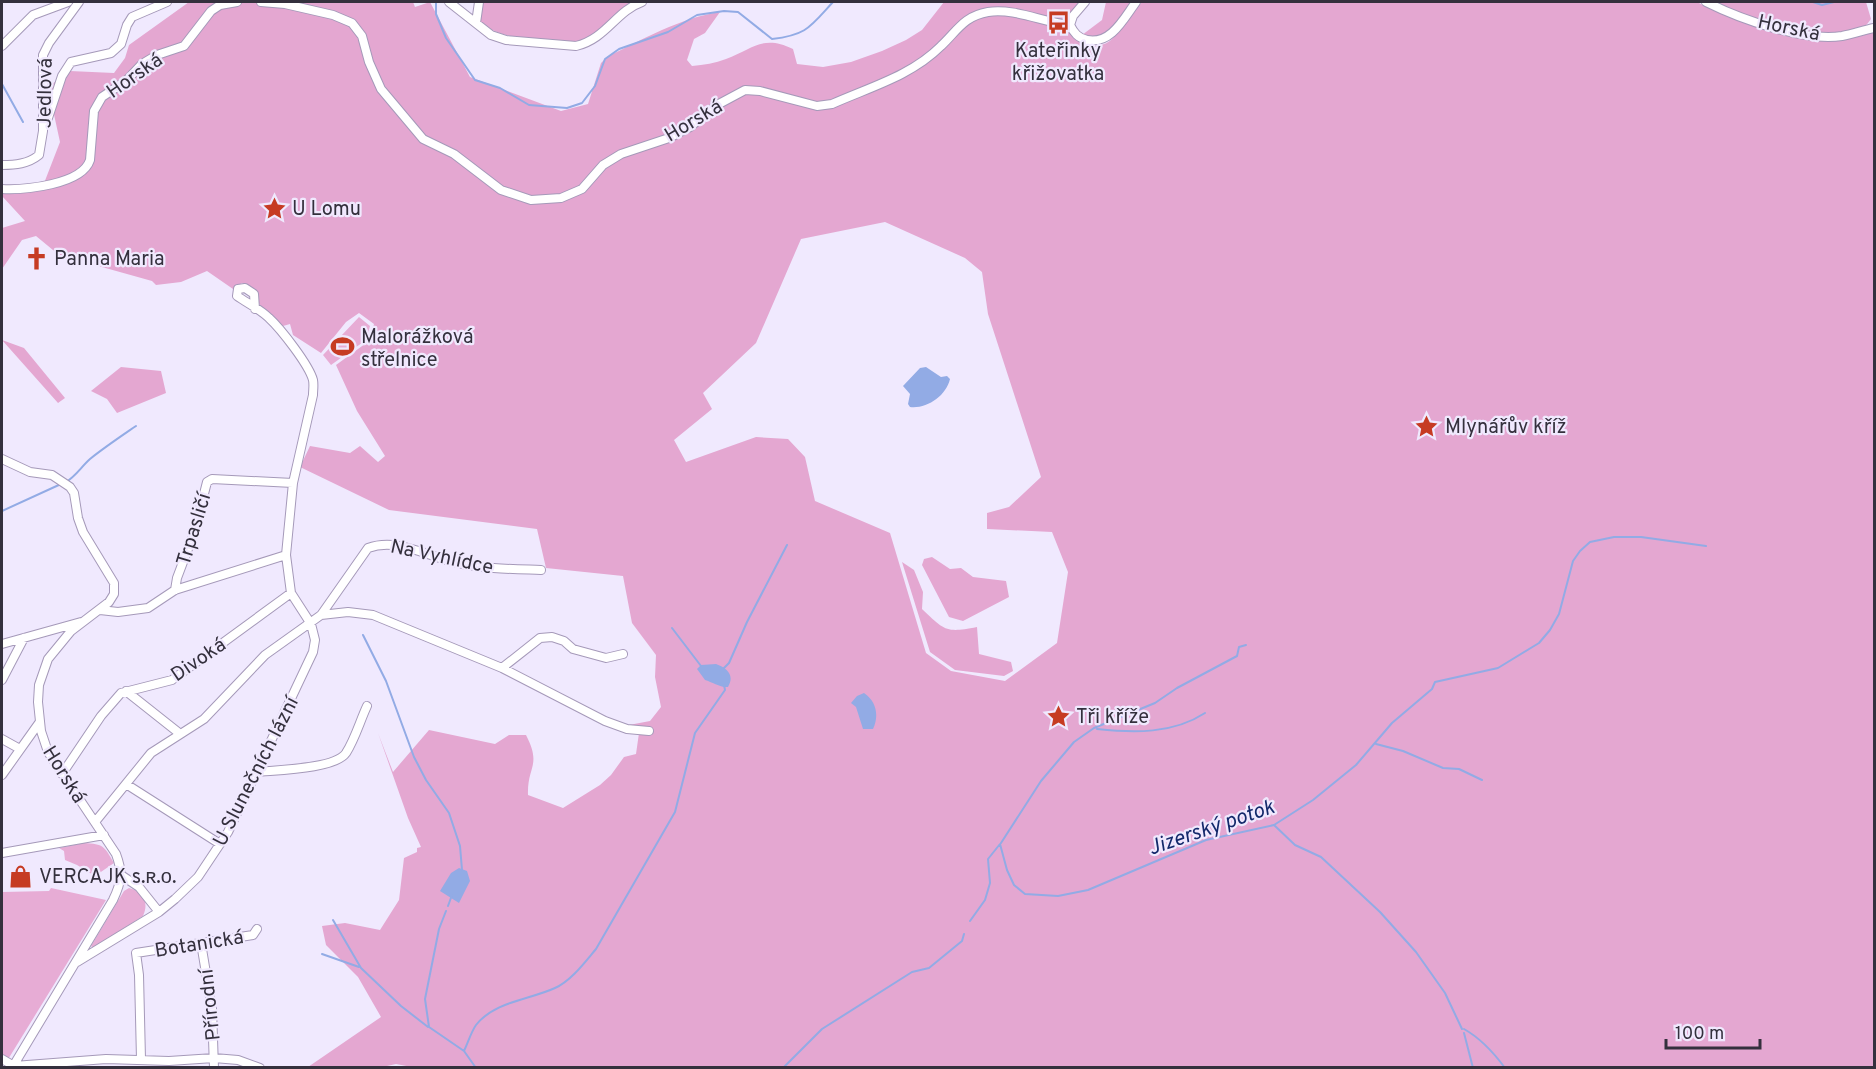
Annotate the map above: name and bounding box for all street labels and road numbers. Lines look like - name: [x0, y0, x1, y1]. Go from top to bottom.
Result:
- street label: Horská: [1755, 10, 1822, 48]
- street label: Horská: [102, 48, 168, 105]
- street label: Jedlová: [32, 58, 60, 128]
- street label: Horská: [660, 94, 728, 149]
- street label: Trpasličí: [172, 488, 219, 569]
- street label: Na Vyhlídce: [388, 534, 495, 582]
- street label: Divoká: [166, 633, 232, 689]
- street label: U Slunečních lázní: [208, 691, 307, 851]
- street label: Horská: [36, 741, 91, 809]
- street label: Botanická: [153, 925, 246, 965]
- street label: Přírodní: [194, 966, 228, 1042]

